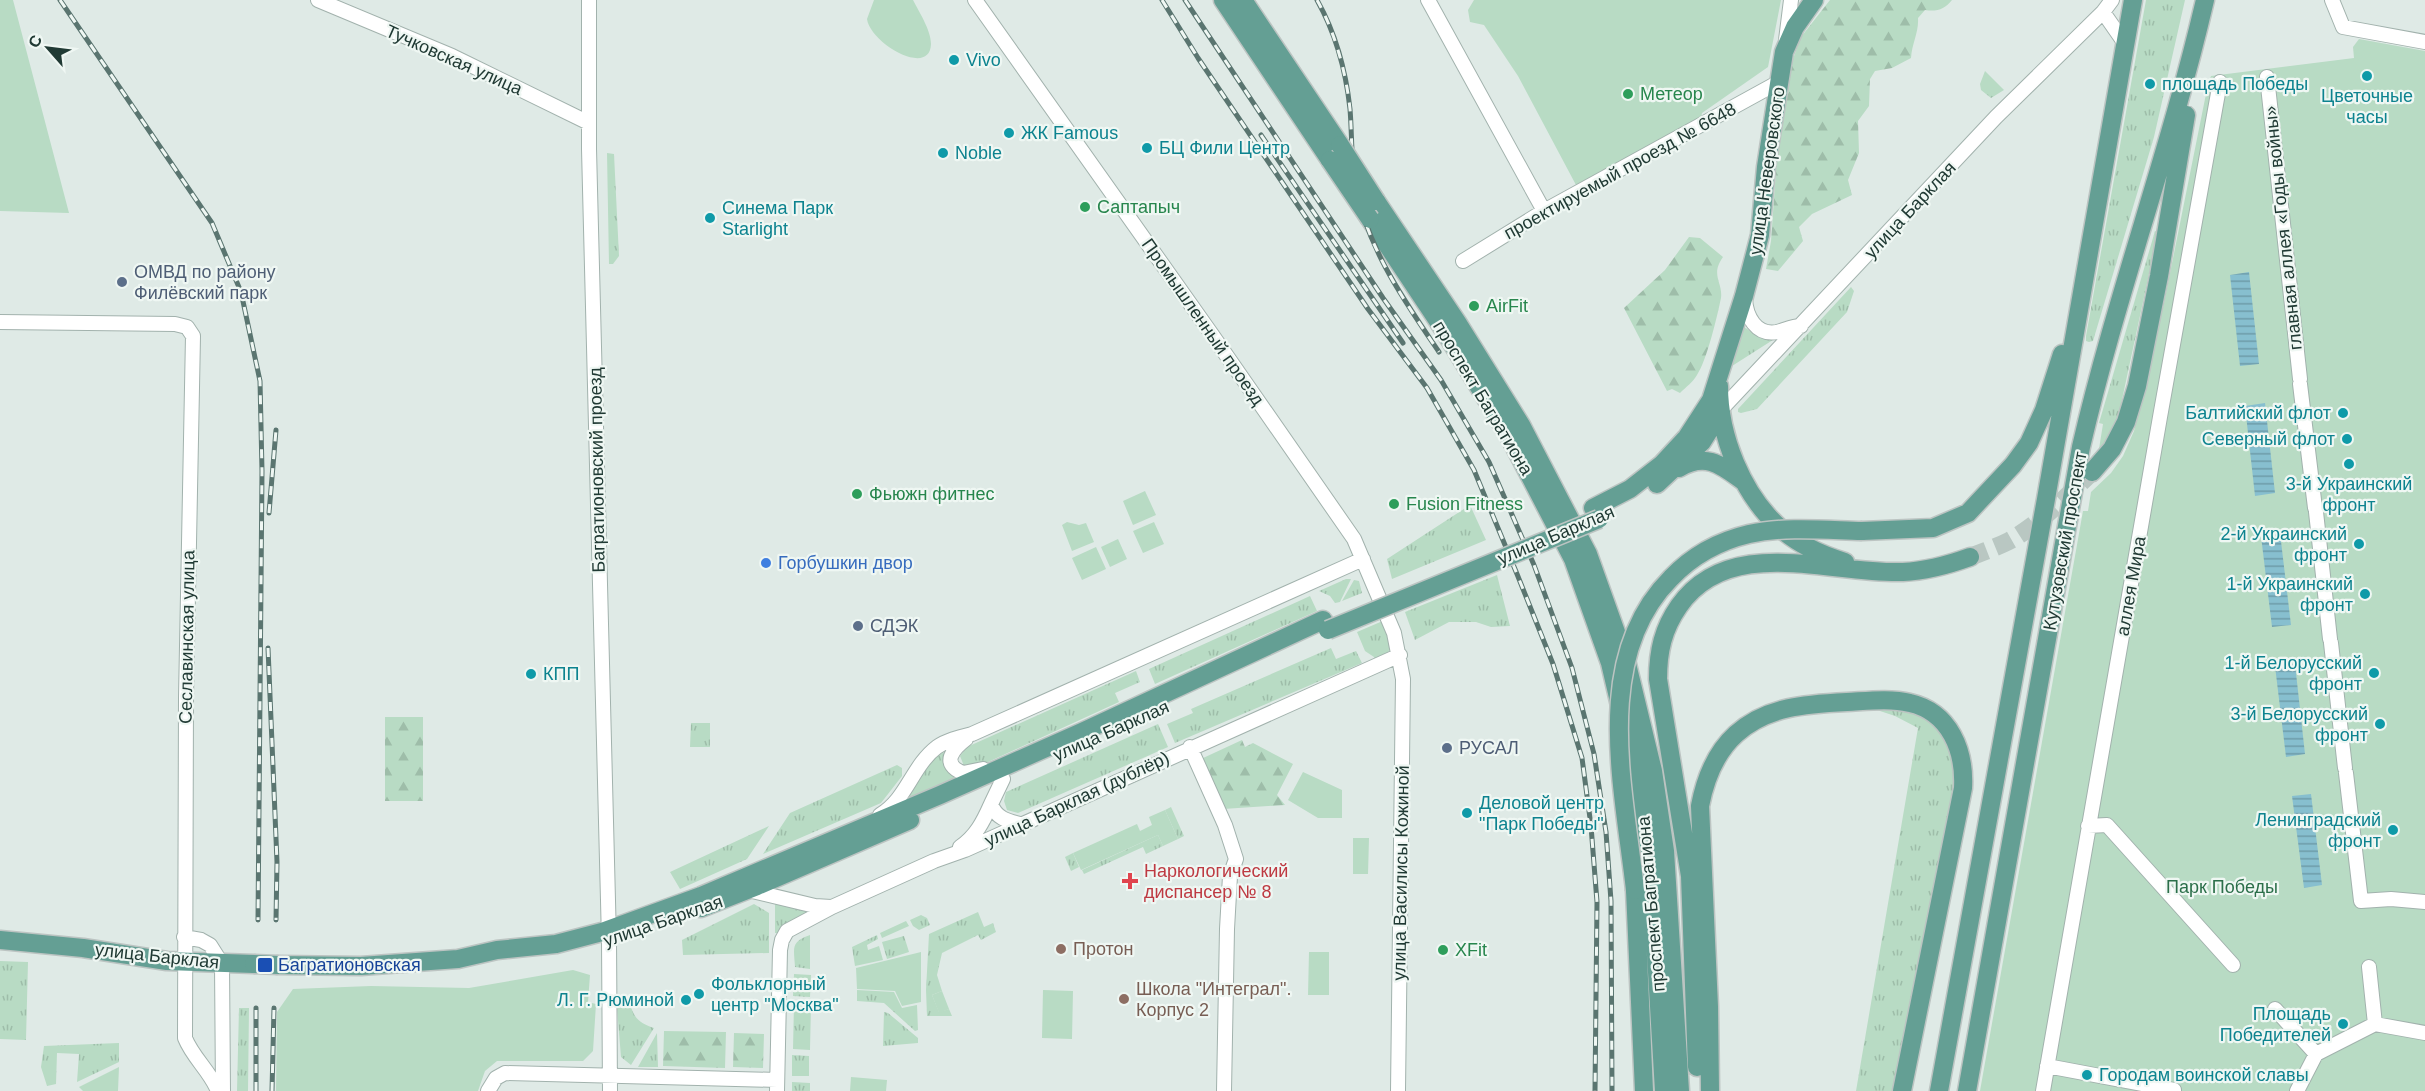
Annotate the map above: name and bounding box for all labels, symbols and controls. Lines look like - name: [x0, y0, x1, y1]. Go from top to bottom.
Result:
- north arrow: [18, 18, 78, 78]
- street label: Тучковская улица: [383, 21, 526, 99]
- text: С: [25, 32, 46, 50]
- place label: Vivo: [966, 50, 1001, 70]
- marker: Vivo: [947, 53, 961, 67]
- marker: Цветочные часы: [2360, 69, 2374, 83]
- place label: площадь Победы: [2162, 74, 2308, 94]
- marker: площадь Победы: [2143, 77, 2157, 91]
- place label: Метеор: [1640, 84, 1703, 104]
- street label: улица Неверовского: [1745, 86, 1789, 256]
- place label: Цветочные часы: [2321, 86, 2413, 127]
- marker: Метеор: [1621, 87, 1635, 101]
- street label: проектируемый проезд № 6648: [1500, 99, 1740, 243]
- street label: главная аллея «Годы войны»: [2260, 105, 2306, 351]
- place label: ЖК Famous: [1021, 123, 1118, 143]
- marker: ЖК Famous: [1002, 126, 1016, 140]
- place label: БЦ Фили Центр: [1159, 138, 1290, 158]
- marker: БЦ Фили Центр: [1140, 141, 1154, 155]
- place label: Noble: [955, 143, 1002, 163]
- marker: Noble: [936, 146, 950, 160]
- street label: улица Барклая: [1860, 158, 1960, 262]
- place label: Саптапыч: [1097, 197, 1180, 217]
- place label: Синема Парк Starlight: [722, 198, 833, 239]
- marker: Саптапыч: [1078, 200, 1092, 214]
- marker: Синема Парк Starlight: [703, 211, 717, 225]
- street label: Промышленный проезд: [1138, 235, 1269, 410]
- place label: ОМВД по району Филёвский парк: [134, 262, 276, 303]
- marker: ОМВД по району Филёвский парк: [115, 275, 129, 289]
- place label: AirFit: [1486, 296, 1528, 316]
- marker: AirFit: [1467, 299, 1481, 313]
- street label: проспект Багратиона: [1429, 317, 1537, 479]
- street label: Багратионовский проезд: [585, 367, 609, 573]
- place label: Балтийский флот: [2185, 403, 2331, 423]
- marker: Балтийский флот: [2336, 406, 2350, 420]
- place label: Северный флот: [2202, 429, 2335, 449]
- marker: Северный флот: [2340, 432, 2354, 446]
- street label: Кутузовский проспект: [2039, 450, 2091, 632]
- marker: 3-й Украинский фронт: [2342, 457, 2356, 471]
- place label: 3-й Украинский фронт: [2286, 474, 2412, 515]
- place label: Фьюжн фитнес: [869, 484, 994, 504]
- marker: Фьюжн фитнес: [850, 487, 864, 501]
- place label: Fusion Fitness: [1406, 494, 1523, 514]
- marker: Fusion Fitness: [1387, 497, 1401, 511]
- street label: улица Барклая: [1495, 501, 1617, 569]
- place label: 2-й Украинский фронт: [2220, 524, 2347, 565]
- street label: аллея Мира: [2112, 534, 2150, 637]
- marker: 2-й Украинский фронт: [2352, 537, 2366, 551]
- street label: Сеславинская улица: [175, 549, 199, 724]
- place label: Горбушкин двор: [778, 553, 913, 573]
- marker: Горбушкин двор: [759, 556, 773, 570]
- place label: 1-й Украинский фронт: [2226, 574, 2353, 615]
- marker: 1-й Украинский фронт: [2358, 587, 2372, 601]
- place label: СДЭК: [870, 616, 919, 636]
- marker: СДЭК: [851, 619, 865, 633]
- place label: 1-й Белорусский фронт: [2224, 653, 2362, 694]
- place label: КПП: [543, 664, 579, 684]
- marker: 1-й Белорусский фронт: [2367, 666, 2381, 680]
- marker: КПП: [524, 667, 538, 681]
- street label: улица Барклая: [1050, 697, 1172, 765]
- place label: 3-й Белорусский фронт: [2230, 704, 2368, 745]
- marker: 3-й Белорусский фронт: [2373, 717, 2387, 731]
- place label: РУСАЛ: [1459, 738, 1519, 758]
- marker: РУСАЛ: [1440, 741, 1454, 755]
- street label: улица Барклая (дублёр): [982, 747, 1172, 851]
- street label: улица Василисы Кожиной: [1389, 765, 1413, 981]
- place label: Деловой центр "Парк Победы": [1479, 793, 1604, 834]
- marker: Деловой центр "Парк Победы": [1460, 806, 1474, 820]
- place label: Ленинградский фронт: [2255, 810, 2381, 851]
- street label: проспект Багратиона: [1633, 814, 1669, 993]
- marker: Ленинградский фронт: [2386, 823, 2400, 837]
- place label: Наркологический диспансер № 8: [1144, 861, 1288, 902]
- marker: Наркологический диспансер № 8: [1121, 872, 1139, 890]
- park label: Парк Победы: [2166, 877, 2278, 897]
- street label: улица Барклая: [601, 891, 725, 951]
- place label: Протон: [1073, 939, 1134, 959]
- street label: улица Барклая: [94, 940, 220, 972]
- place label: XFit: [1455, 940, 1487, 960]
- marker: Протон: [1054, 942, 1068, 956]
- marker: XFit: [1436, 943, 1450, 957]
- place label: Багратионовская: [278, 955, 421, 975]
- marker: Багратионовская: [256, 956, 274, 974]
- place label: Фольклорный центр "Москва": [711, 974, 839, 1015]
- place label: Школа "Интеграл". Корпус 2: [1136, 979, 1292, 1020]
- marker: Фольклорный центр "Москва": [692, 987, 706, 1001]
- place label: Л. Г. Рюминой: [557, 990, 674, 1010]
- marker: Школа "Интеграл". Корпус 2: [1117, 992, 1131, 1006]
- marker: Л. Г. Рюминой: [679, 993, 693, 1007]
- place label: Площадь Победителей: [2220, 1004, 2331, 1045]
- marker: Площадь Победителей: [2336, 1017, 2350, 1031]
- place label: Городам воинской славы: [2099, 1065, 2309, 1085]
- marker: Городам воинской славы: [2080, 1068, 2094, 1082]

